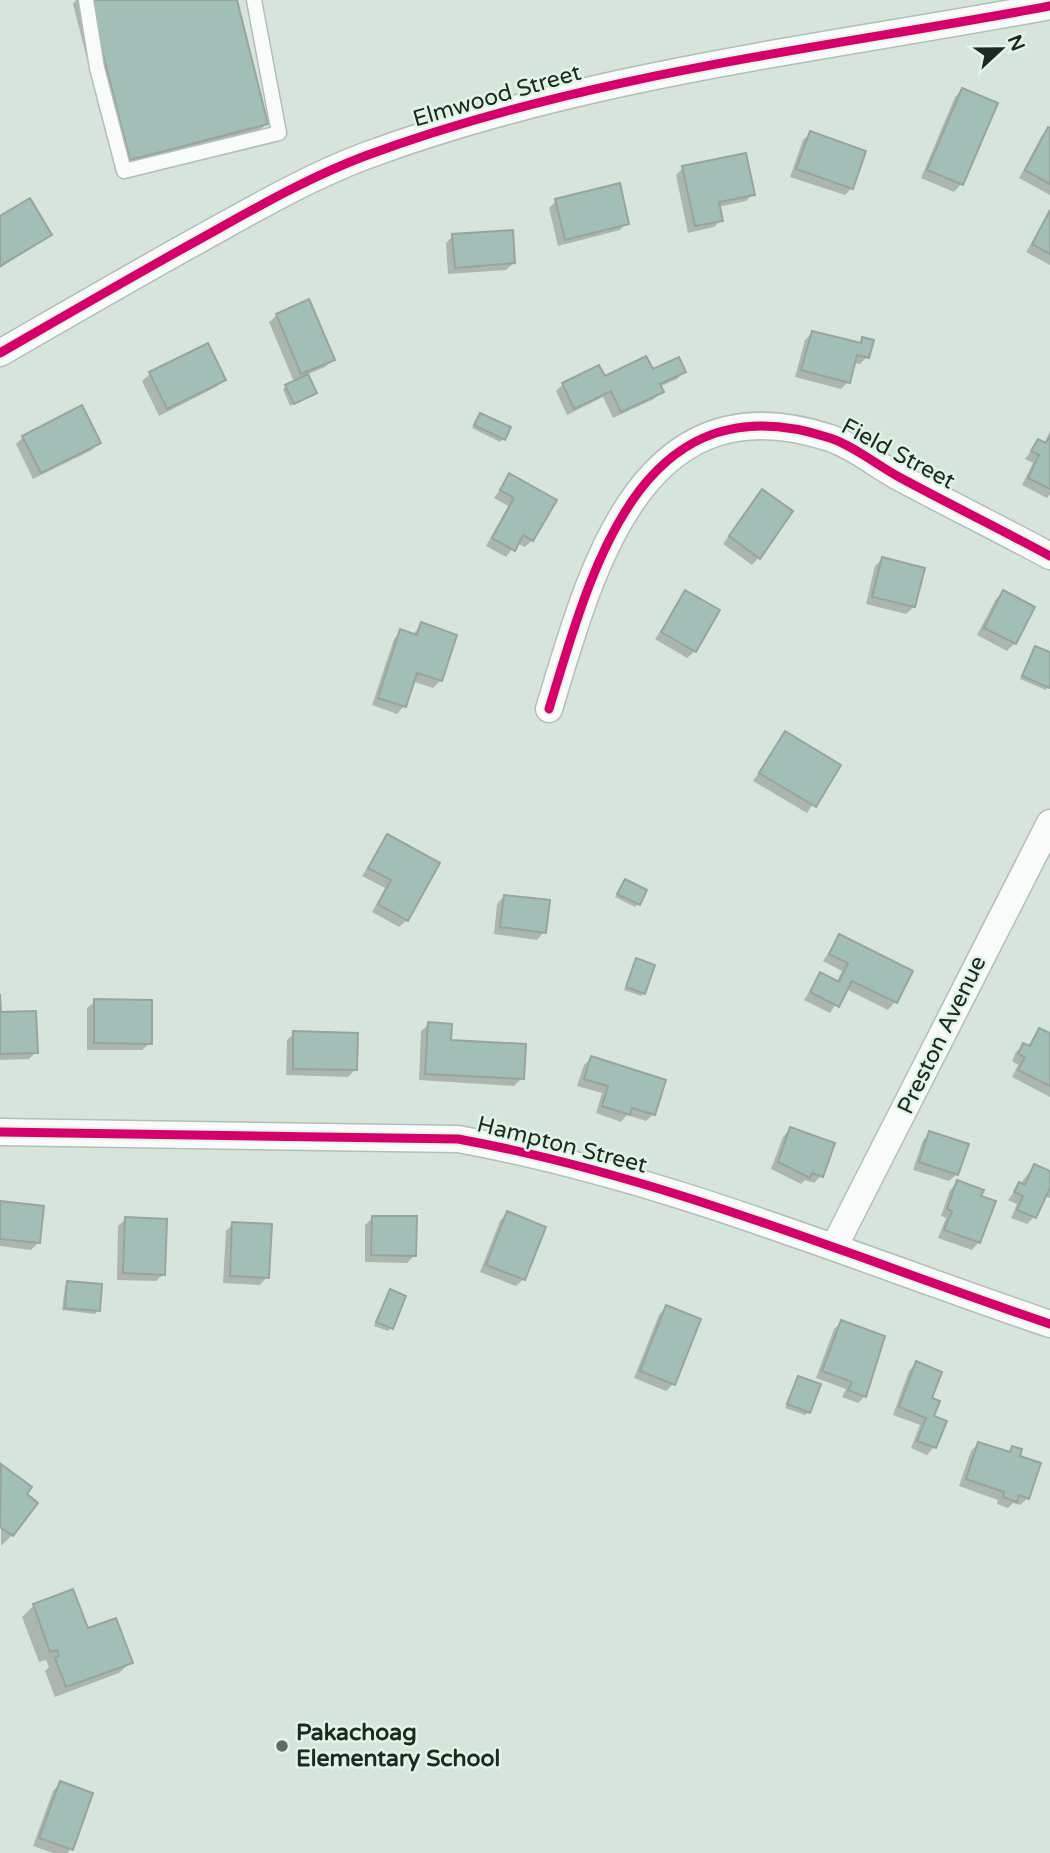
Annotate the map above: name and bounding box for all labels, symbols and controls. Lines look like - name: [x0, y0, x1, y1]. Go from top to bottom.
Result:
- north arrow: [966, 14, 1036, 84]
- text: N: [1003, 32, 1029, 54]
- street label: Elmwood Street: [410, 59, 584, 133]
- street label: Field Street: [836, 412, 960, 496]
- street label: Preston Avenue: [892, 951, 992, 1119]
- street label: Hampton Street: [474, 1110, 650, 1180]
- place label: Pakachoag Elementary School: [296, 1719, 500, 1773]
- marker: Pakachoag Elementary School: [274, 1738, 290, 1754]

